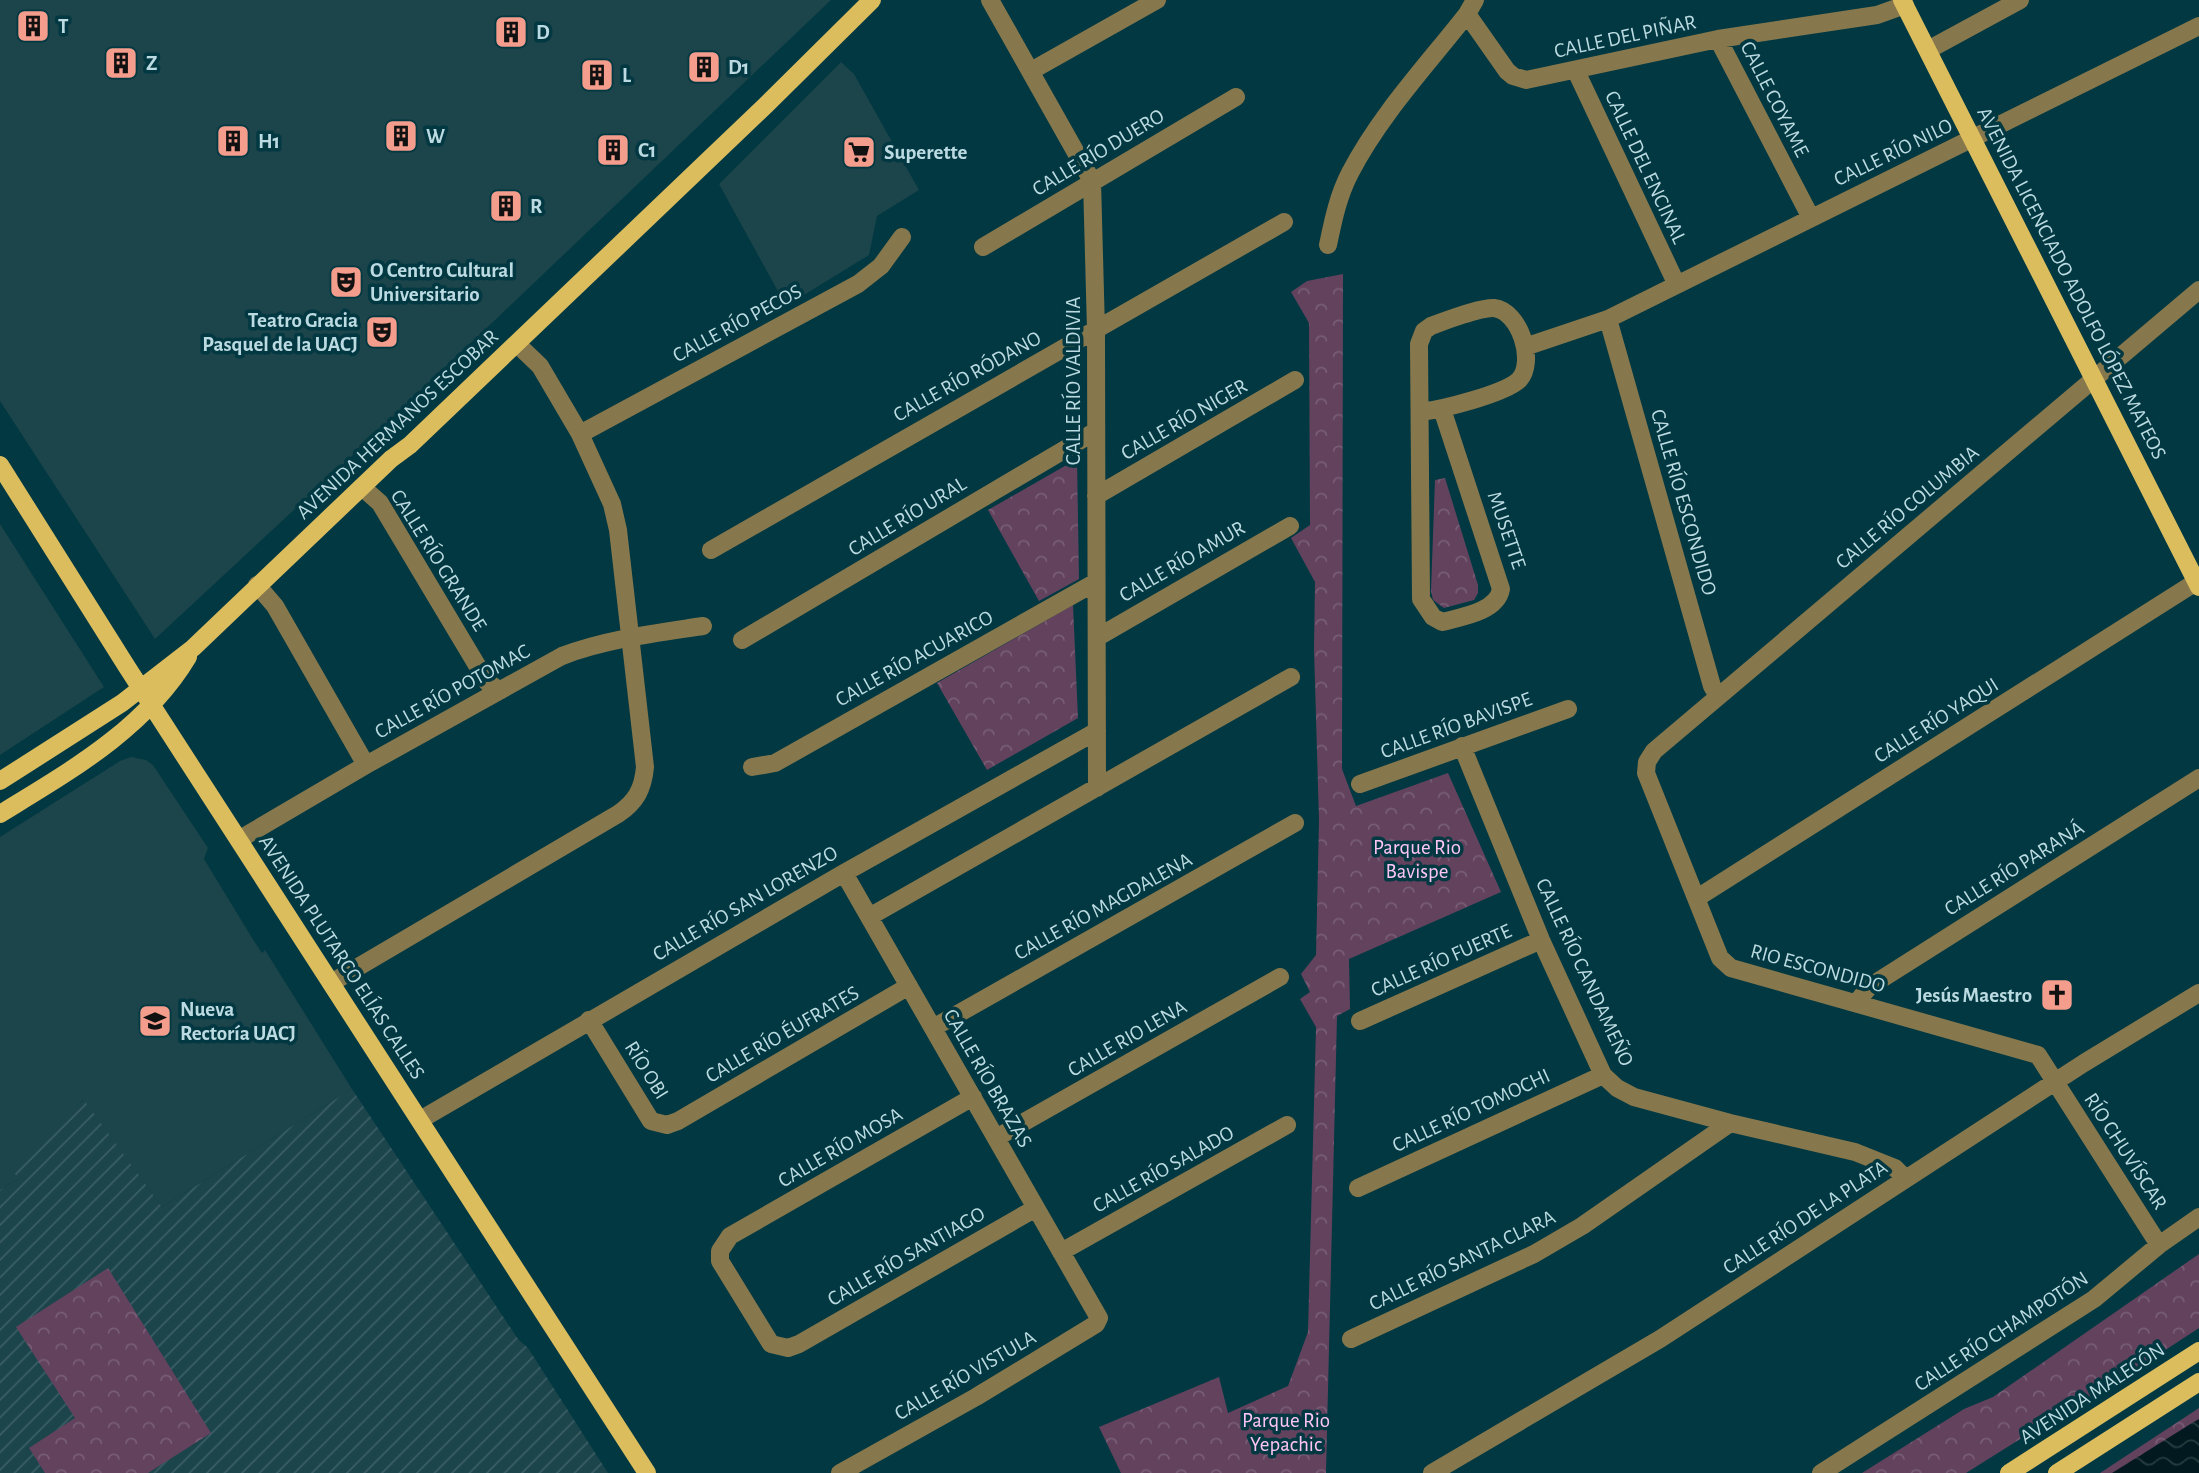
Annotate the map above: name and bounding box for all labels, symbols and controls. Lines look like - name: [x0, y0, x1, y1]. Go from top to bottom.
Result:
- building icon: T: [14, 7, 52, 45]
- street label: CALLE DEL PIÑAR: [1552, 9, 1698, 62]
- building icon: D: [492, 13, 530, 51]
- place label: T: [58, 16, 69, 37]
- place label: D: [536, 22, 550, 43]
- street label: CALLE COYAME: [1736, 38, 1813, 160]
- building icon: Z: [102, 44, 140, 82]
- building icon: D1: [685, 48, 723, 86]
- place label: Z: [146, 53, 158, 74]
- building icon: L: [578, 56, 616, 94]
- place label: D1: [728, 57, 749, 78]
- place label: L: [622, 65, 632, 86]
- street label: CALLE DEL ENCINAL: [1601, 88, 1690, 247]
- street label: CALLE RÍO DUERO: [1028, 103, 1168, 200]
- street label: AVENIDA LICENCIADO ADOLFO LÓPEZ MATEOS: [1973, 103, 2172, 463]
- street label: CALLE RÍO NILO: [1830, 113, 1956, 190]
- building icon: W: [382, 117, 420, 155]
- building icon: H1: [214, 122, 252, 160]
- place label: W: [426, 126, 445, 147]
- place label: H1: [258, 131, 280, 152]
- building icon: C1: [594, 131, 632, 169]
- supermarket icon: Superette: [840, 133, 878, 171]
- place label: C1: [638, 140, 656, 161]
- place label: Superette: [884, 142, 967, 163]
- building icon: R: [487, 187, 525, 225]
- place label: R: [530, 196, 542, 217]
- place label: O Centro Cultural Universitario: [370, 260, 514, 305]
- theatre icon: O Centro Cultural Universitario: [327, 263, 365, 301]
- street label: CALLE RÍO PECOS: [668, 279, 805, 366]
- street label: CALLE RÍO VALDIVIA: [1061, 297, 1084, 465]
- place label: Teatro Gracia Pasquel de la UACJ: [202, 310, 358, 355]
- theatre icon: Teatro Gracia Pasquel de la UACJ: [363, 313, 401, 351]
- street label: CALLE RÍO RÓDANO: [889, 325, 1045, 426]
- street label: AVENIDA HERMANOS ESCOBAR: [292, 326, 502, 523]
- street label: CALLE RÍO NIGER: [1117, 373, 1251, 464]
- street label: CALLE RÍO ESCONDIDO: [1647, 406, 1722, 598]
- street label: CALLE RÍO COLUMBIA: [1830, 440, 1983, 573]
- street label: CALLE RÍO URAL: [844, 471, 970, 560]
- street label: CALLE RÍO GRANDE: [387, 485, 492, 635]
- street label: MUSETTE: [1484, 489, 1530, 572]
- street label: CALLE RÍO AMUR: [1115, 515, 1249, 606]
- street label: CALLE RÍO ACUARICO: [831, 605, 997, 710]
- street label: CALLE RÍO POTOMAC: [370, 638, 533, 743]
- street label: CALLE RÍO YAQUI: [1869, 672, 2002, 767]
- street label: CALLE RÍO BAVISPE: [1377, 686, 1535, 763]
- street label: CALLE RÍO PARANÁ: [1940, 815, 2088, 920]
- street label: AVENIDA PLUTARCO ELÍAS CALLES: [255, 830, 430, 1083]
- park label: Parque Rio Bavispe: [1373, 837, 1461, 882]
- street label: CALLE RÍO SAN LORENZO: [648, 840, 841, 965]
- street label: CALLE RÍO MAGDALENA: [1010, 847, 1196, 964]
- street label: CALLE RÍO CANDAMEÑO: [1532, 874, 1639, 1069]
- street label: CALLE RÍO FUERTE: [1367, 918, 1515, 1001]
- street label: RIO ESCONDIDO: [1748, 940, 1887, 997]
- church icon: Jesús Maestro: [2038, 976, 2076, 1014]
- street label: CALLE RÍO ÉUFRATES: [701, 980, 863, 1087]
- place label: Jesús Maestro: [1916, 985, 2032, 1006]
- street label: CALLE RIO LENA: [1064, 996, 1190, 1081]
- place label: Nueva Rectoría UACJ: [180, 999, 296, 1044]
- school or university icon: Nueva Rectoría UACJ: [136, 1002, 174, 1040]
- street label: CALLE RÍO BRAZAS: [939, 1004, 1037, 1151]
- street label: RÍO OBI: [621, 1037, 674, 1103]
- street label: CALLE RÍO TOMOCHI: [1388, 1063, 1553, 1156]
- street label: RÍO CHUVÍSCAR: [2080, 1088, 2173, 1213]
- street label: CALLE RÍO MOSA: [773, 1102, 906, 1191]
- street label: CALLE RÍO SALADO: [1088, 1120, 1237, 1217]
- street label: CALLE RÍO DE LA PLATA: [1718, 1155, 1891, 1278]
- street label: CALLE RÍO SANTIAGO: [823, 1201, 988, 1310]
- street label: CALLE RÍO SANTA CLARA: [1365, 1204, 1559, 1315]
- street label: CALLE RÍO CHAMPOTÓN: [1910, 1266, 2092, 1395]
- street label: CALLE RÍO VISTULA: [890, 1325, 1039, 1424]
- street label: AVENIDA MALECÓN: [2015, 1337, 2169, 1448]
- park label: Parque Rio Yepachic: [1242, 1410, 1330, 1455]

